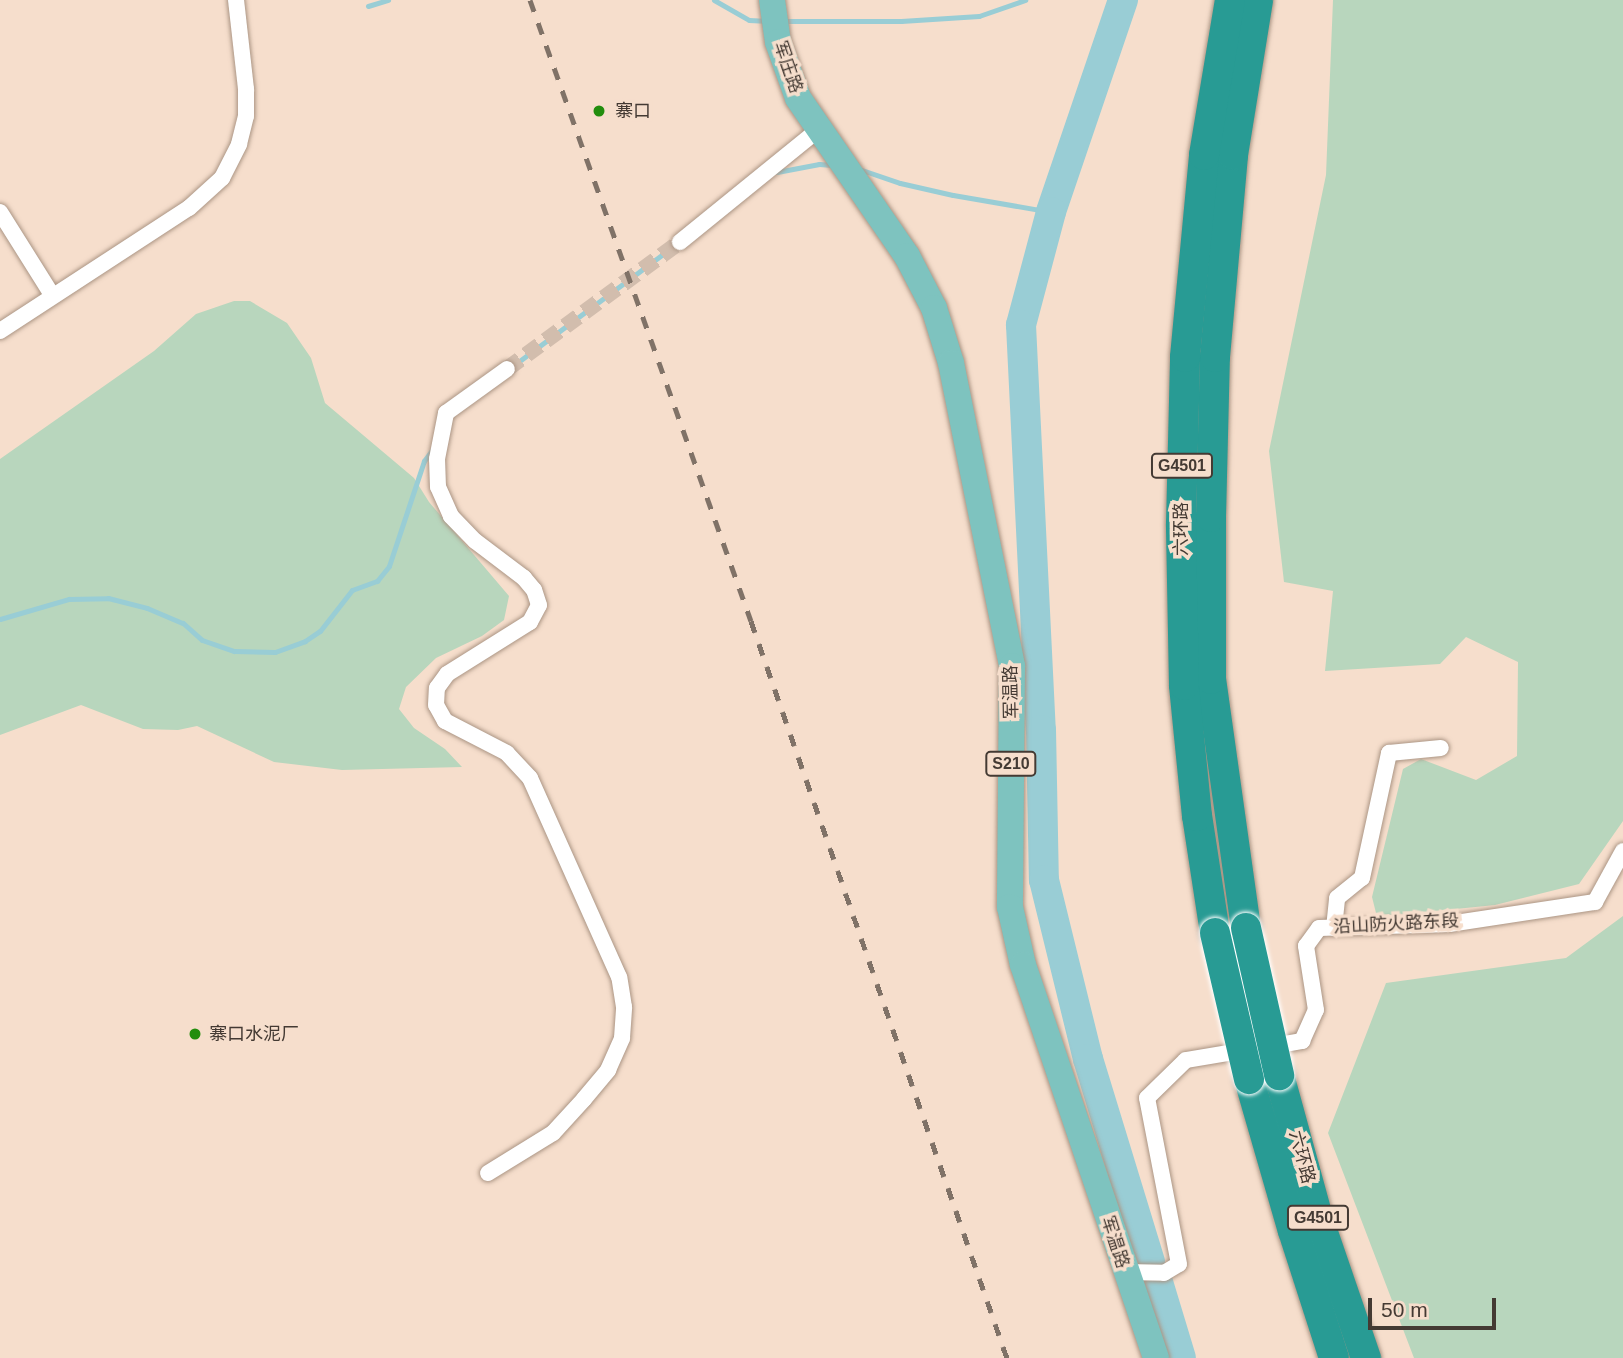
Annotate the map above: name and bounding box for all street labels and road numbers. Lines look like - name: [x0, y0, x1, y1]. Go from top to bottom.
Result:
- street label: 军庄路: [769, 38, 807, 96]
- road number: G4501: [1150, 453, 1214, 478]
- street label: 六环路: [1170, 502, 1192, 556]
- street label: 军温路: [1000, 665, 1022, 719]
- road number: S210: [985, 751, 1037, 776]
- street label: 沿山防火路东段: [1333, 910, 1459, 938]
- street label: 六环路: [1285, 1128, 1319, 1186]
- road number: G4501: [1286, 1206, 1350, 1230]
- street label: 军温路: [1096, 1213, 1134, 1271]

